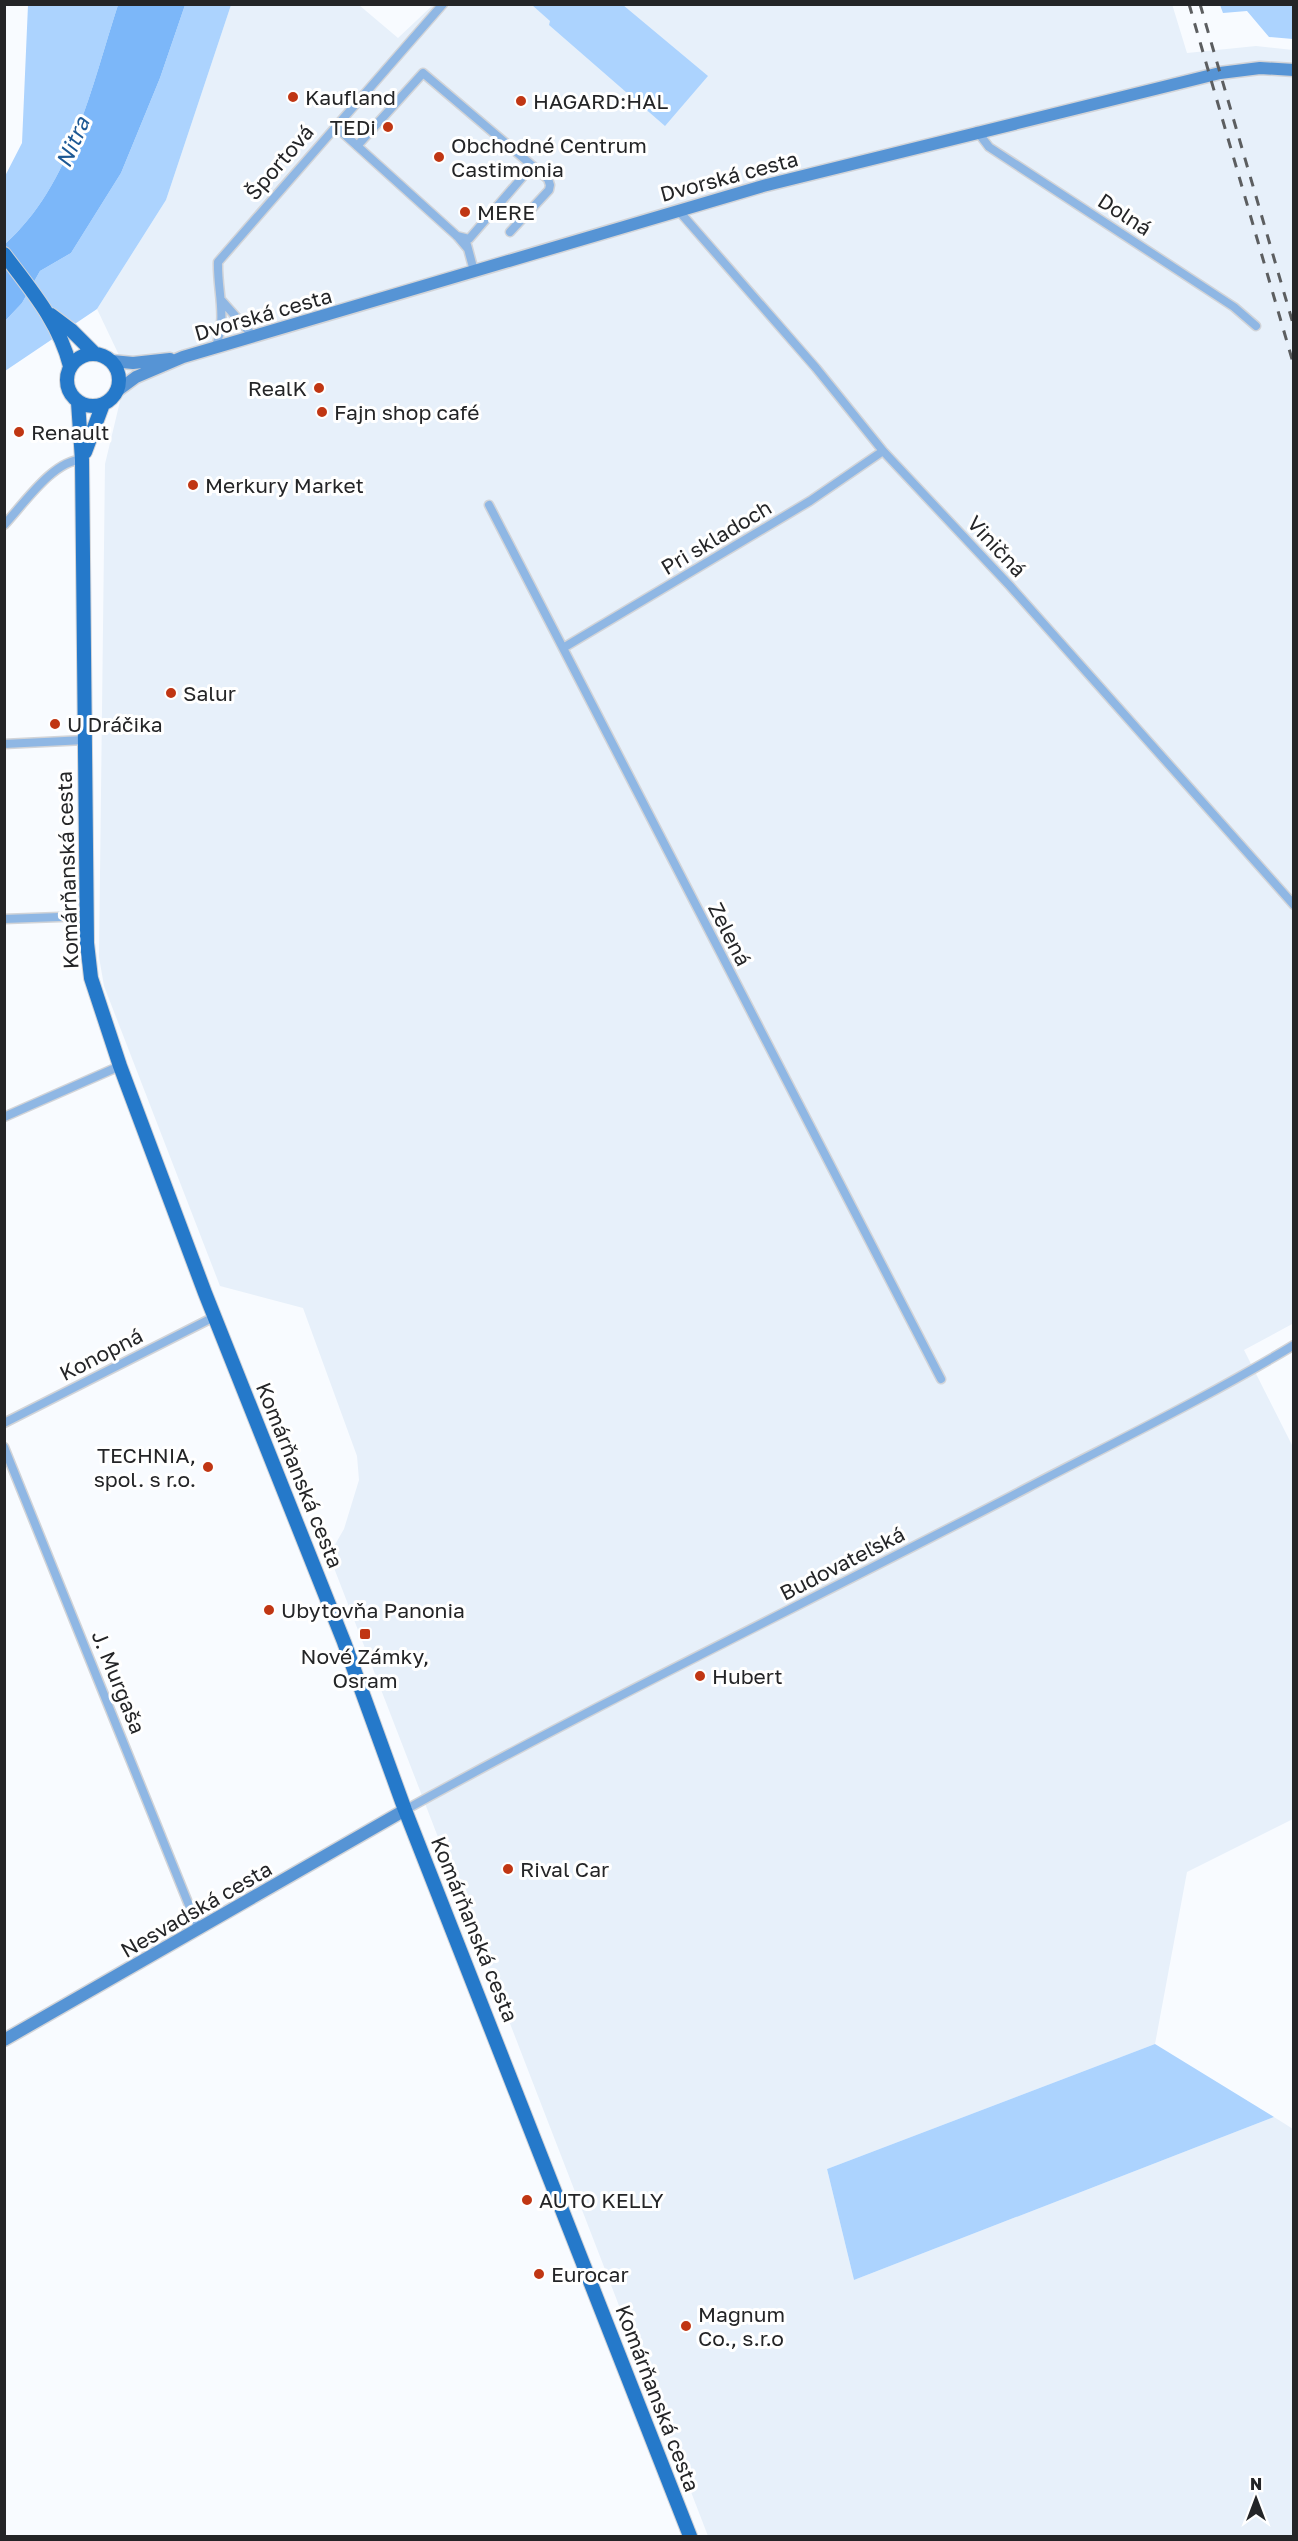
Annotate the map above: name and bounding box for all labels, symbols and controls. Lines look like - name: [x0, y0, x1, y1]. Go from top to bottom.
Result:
- place label: Kaufland: [305, 84, 396, 110]
- place label: HAGARD:HAL: [533, 88, 668, 114]
- marker: Kaufland: [286, 90, 300, 104]
- marker: HAGARD:HAL: [514, 94, 528, 108]
- water label: Nitra: [49, 111, 95, 171]
- place label: TEDi: [330, 114, 376, 140]
- street label: Športová: [239, 119, 319, 205]
- marker: TEDi: [381, 120, 395, 134]
- place label: Obchodné Centrum Castimonia: [451, 132, 647, 182]
- street label: Dvorská cesta: [657, 145, 801, 207]
- marker: Obchodné Centrum Castimonia: [432, 150, 446, 164]
- street label: Dolná: [1093, 187, 1157, 241]
- place label: MERE: [477, 199, 535, 225]
- marker: MERE: [458, 205, 472, 219]
- street label: Dvorská cesta: [191, 282, 335, 346]
- place label: RealK: [248, 375, 307, 401]
- marker: RealK: [312, 381, 326, 395]
- place label: Fajn shop café: [334, 399, 480, 425]
- marker: Fajn shop café: [315, 405, 329, 419]
- place label: Renault: [31, 419, 109, 445]
- marker: Renault: [12, 425, 26, 439]
- place label: Merkury Market: [205, 472, 364, 498]
- marker: Merkury Market: [186, 478, 200, 492]
- street label: Pri skladoch: [656, 494, 776, 580]
- street label: Viničná: [962, 510, 1032, 582]
- place label: Salur: [183, 680, 236, 706]
- marker: Salur: [164, 686, 178, 700]
- place label: U Dráčika: [67, 711, 163, 737]
- marker: U Dráčika: [48, 717, 62, 731]
- street label: Komárňanská cesta: [51, 771, 83, 969]
- street label: Zelená: [703, 898, 757, 970]
- street label: Konopná: [55, 1322, 147, 1386]
- street label: Komárňanská cesta: [251, 1378, 349, 1572]
- place label: TECHNIA, spol. s r.o.: [94, 1442, 196, 1492]
- marker: TECHNIA, spol. s r.o.: [201, 1460, 215, 1474]
- street label: Budovateľská: [775, 1520, 909, 1606]
- place label: Ubytovňa Panonia: [281, 1597, 465, 1623]
- marker: Ubytovňa Panonia: [262, 1603, 276, 1617]
- street label: J. Murgaša: [87, 1627, 151, 1737]
- marker: Nové Zámky, Osram: [358, 1627, 372, 1641]
- place label: Nové Zámky, Osram: [301, 1643, 429, 1693]
- place label: Hubert: [712, 1663, 783, 1689]
- marker: Hubert: [693, 1669, 707, 1683]
- street label: Komárňanská cesta: [426, 1832, 524, 2026]
- street label: Nesvadská cesta: [116, 1855, 276, 1963]
- place label: Rival Car: [520, 1856, 609, 1882]
- marker: Rival Car: [501, 1862, 515, 1876]
- place label: AUTO KELLY: [539, 2187, 664, 2213]
- marker: AUTO KELLY: [520, 2193, 534, 2207]
- place label: Eurocar: [551, 2261, 629, 2287]
- marker: Eurocar: [532, 2267, 546, 2281]
- street label: Komárňanská cesta: [610, 2301, 706, 2495]
- place label: Magnum Co., s.r.o: [698, 2301, 785, 2351]
- marker: Magnum Co., s.r.o: [679, 2319, 693, 2333]
- north arrow: [1226, 2469, 1286, 2529]
- text: N: [1250, 2474, 1262, 2494]

